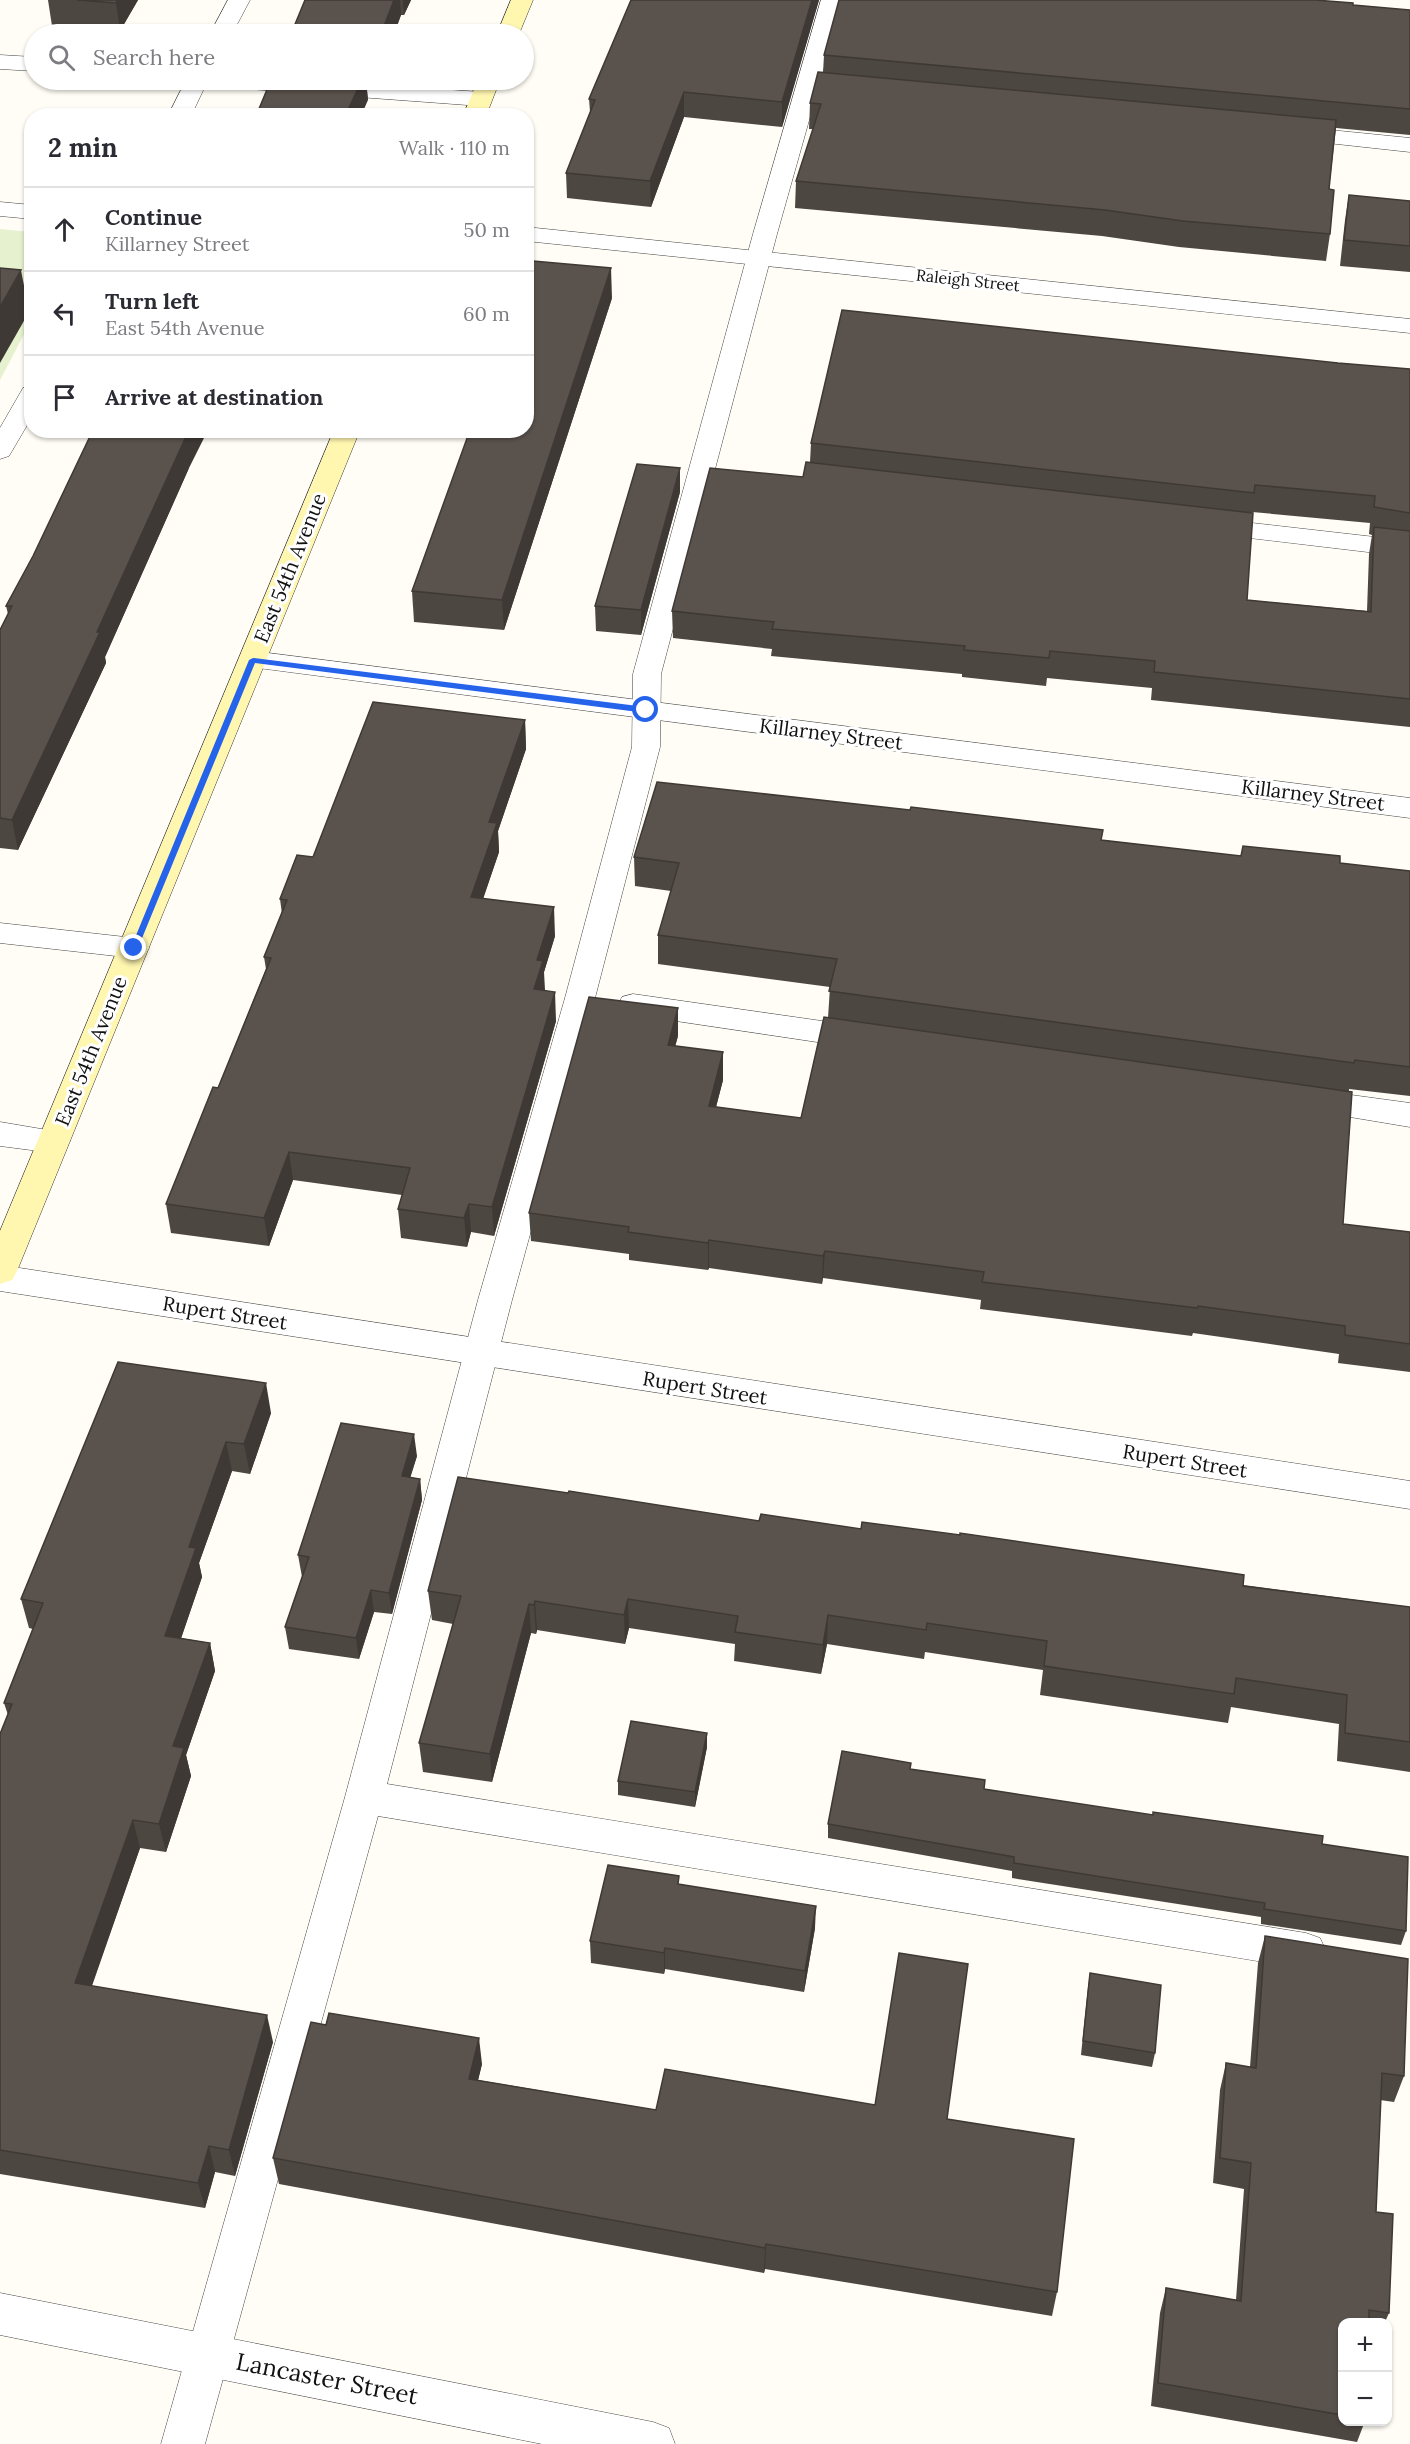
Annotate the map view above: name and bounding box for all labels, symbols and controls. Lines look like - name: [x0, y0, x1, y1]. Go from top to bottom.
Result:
- search box: [24, 24, 534, 90]
- icon: search: [45, 41, 78, 74]
- text: Search here: [93, 43, 215, 71]
- text: 2 min: [48, 131, 118, 164]
- text: Walk · 110 m: [399, 135, 510, 160]
- text: Continue: [105, 203, 202, 231]
- icon: ahead: [48, 213, 81, 246]
- text: 50 m: [464, 217, 510, 242]
- text: Killarney Street: [105, 231, 250, 256]
- street label: Raleigh Street: [915, 265, 1022, 295]
- text: Turn left: [105, 287, 199, 315]
- icon: left: [48, 297, 81, 330]
- text: 60 m: [463, 301, 510, 326]
- text: East 54th Avenue: [105, 315, 265, 340]
- icon: arrive: [48, 381, 81, 414]
- text: Arrive at destination: [105, 383, 323, 411]
- street label: East 54th Avenue: [248, 489, 331, 646]
- route start: [632, 696, 658, 722]
- street label: Killarney Street: [758, 712, 905, 755]
- street label: Killarney Street: [1240, 773, 1387, 816]
- route end: [120, 934, 146, 960]
- street label: East 54th Avenue: [49, 972, 132, 1129]
- street label: Rupert Street: [161, 1290, 289, 1335]
- street label: Rupert Street: [641, 1365, 769, 1410]
- street label: Rupert Street: [1121, 1438, 1249, 1483]
- map controls: [1338, 2318, 1392, 2426]
- button: +: [1338, 2318, 1392, 2372]
- street label: Lancaster Street: [234, 2346, 421, 2411]
- button: −: [1338, 2372, 1392, 2426]

